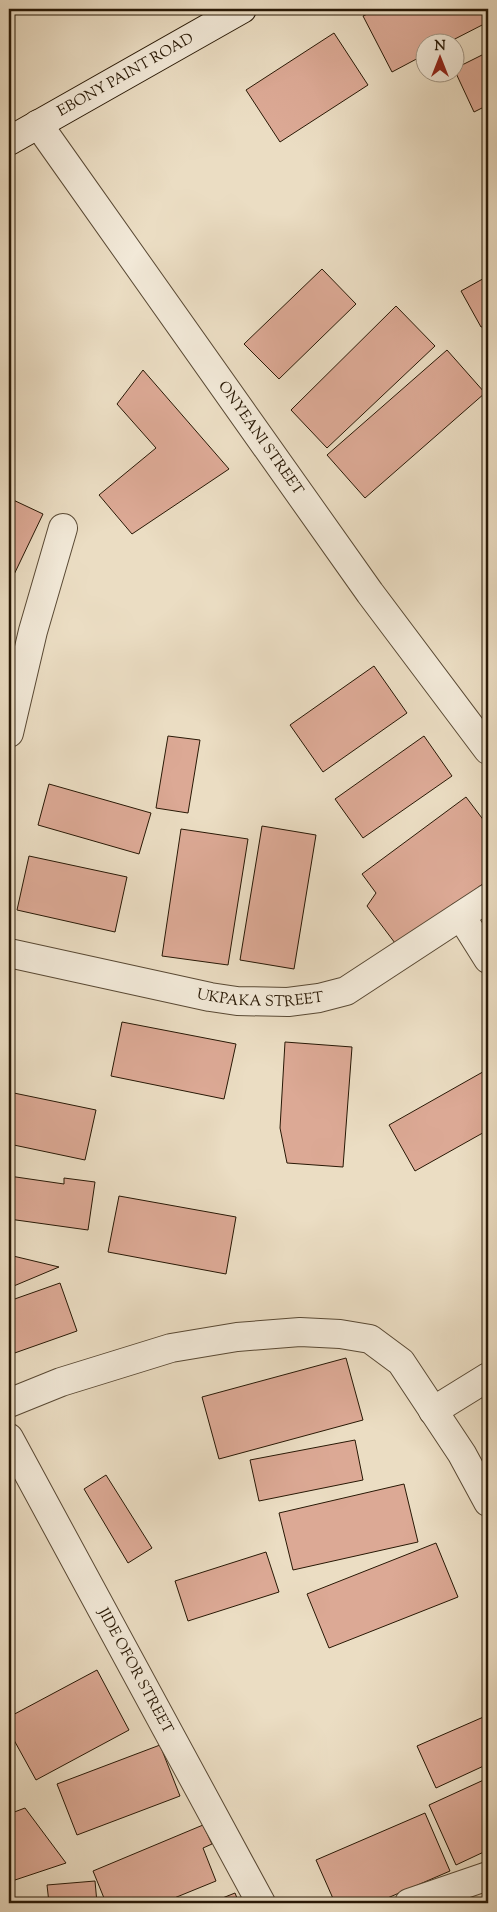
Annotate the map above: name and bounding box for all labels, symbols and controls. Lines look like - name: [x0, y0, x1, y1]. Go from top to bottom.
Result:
- street label: EBONY PAINT ROAD: [54, 28, 198, 122]
- north arrow: [414, 32, 464, 82]
- text: N: [434, 37, 446, 57]
- street label: ONYEANI STREET: [213, 377, 308, 500]
- street label: UKPAKA STREET: [195, 984, 325, 1013]
- street label: JIDE OFOR STREET: [92, 1603, 178, 1738]

